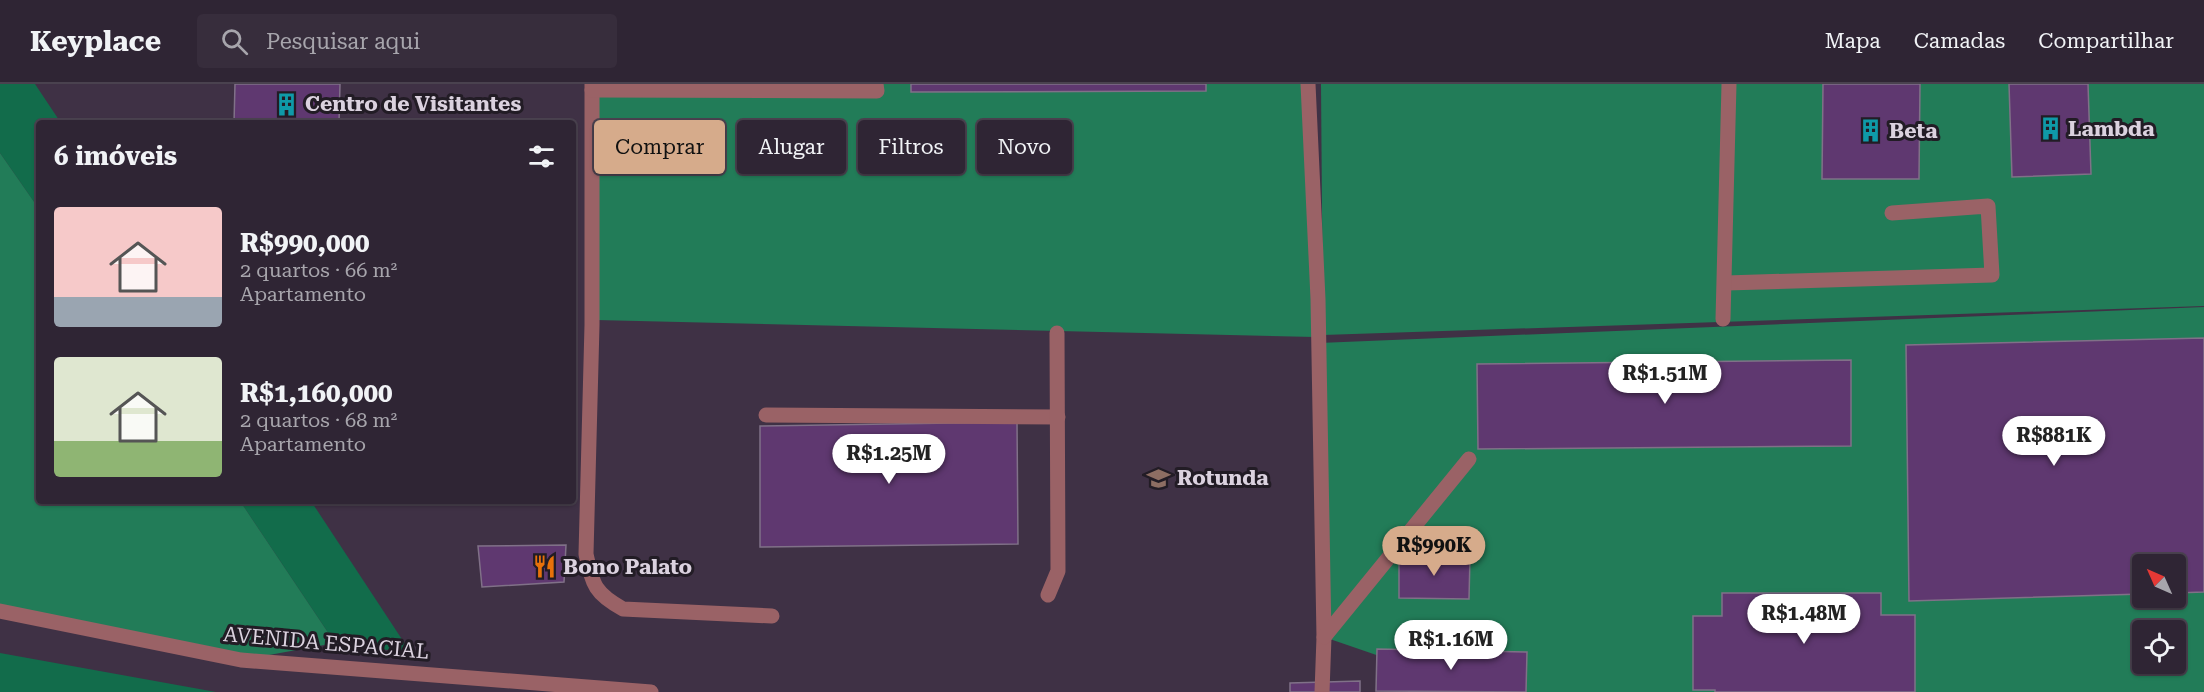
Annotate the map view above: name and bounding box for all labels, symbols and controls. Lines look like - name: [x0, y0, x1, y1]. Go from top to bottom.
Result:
- search box: [197, 14, 617, 68]
- text: Keyplace: [30, 25, 161, 58]
- icon: search: [218, 25, 251, 58]
- text: Pesquisar aqui: [266, 29, 420, 54]
- text: Mapa: [1825, 29, 1881, 53]
- text: Camadas: [1914, 29, 2005, 53]
- text: Compartilhar: [2038, 29, 2174, 53]
- building icon: Centro de Visitantes: [274, 91, 300, 117]
- place label: Centro de Visitantes: [305, 92, 521, 116]
- building icon: Lambda: [2037, 116, 2063, 142]
- place label: Lambda: [2068, 117, 2155, 141]
- building icon: Beta: [1858, 118, 1884, 144]
- place label: Beta: [1889, 119, 1938, 143]
- chip: Comprar: [594, 120, 725, 174]
- chip: Alugar: [737, 120, 846, 174]
- chip: Filtros: [858, 120, 965, 174]
- chip: Novo: [977, 120, 1072, 174]
- icon: filters: [525, 140, 558, 173]
- text: 6 imóveis: [54, 141, 177, 171]
- text: R$990,000: [240, 228, 370, 258]
- icon: home: [102, 231, 174, 303]
- text: 2 quartos · 66 m²: [240, 258, 397, 282]
- text: Apartamento: [240, 282, 366, 306]
- pin: R$1.51M: [1610, 354, 1720, 405]
- text: R$1.51M: [1622, 361, 1708, 385]
- text: R$1,160,000: [240, 378, 393, 408]
- icon: home: [102, 381, 174, 453]
- text: 2 quartos · 68 m²: [240, 408, 397, 432]
- pin: R$881K: [2005, 416, 2103, 467]
- text: R$881K: [2016, 423, 2092, 447]
- text: Apartamento: [240, 432, 366, 456]
- pin: R$1.25M: [834, 434, 944, 485]
- text: R$1.25M: [846, 441, 932, 465]
- school or university icon: Rotunda: [1146, 465, 1172, 491]
- place label: Rotunda: [1177, 466, 1269, 490]
- pin: R$990K: [1385, 526, 1483, 577]
- text: R$990K: [1396, 533, 1472, 557]
- restaurant icon: Bono Palato: [532, 554, 558, 580]
- north arrow: [2132, 554, 2186, 608]
- map controls: [2132, 554, 2186, 674]
- place label: Bono Palato: [563, 555, 692, 579]
- pin: R$1.48M: [1749, 594, 1859, 645]
- text: R$1.48M: [1761, 601, 1847, 625]
- pin: R$1.16M: [1396, 620, 1506, 671]
- button: locate: [2132, 620, 2186, 674]
- street label: AVENIDA ESPACIAL: [222, 622, 430, 664]
- text: R$1.16M: [1408, 627, 1494, 651]

